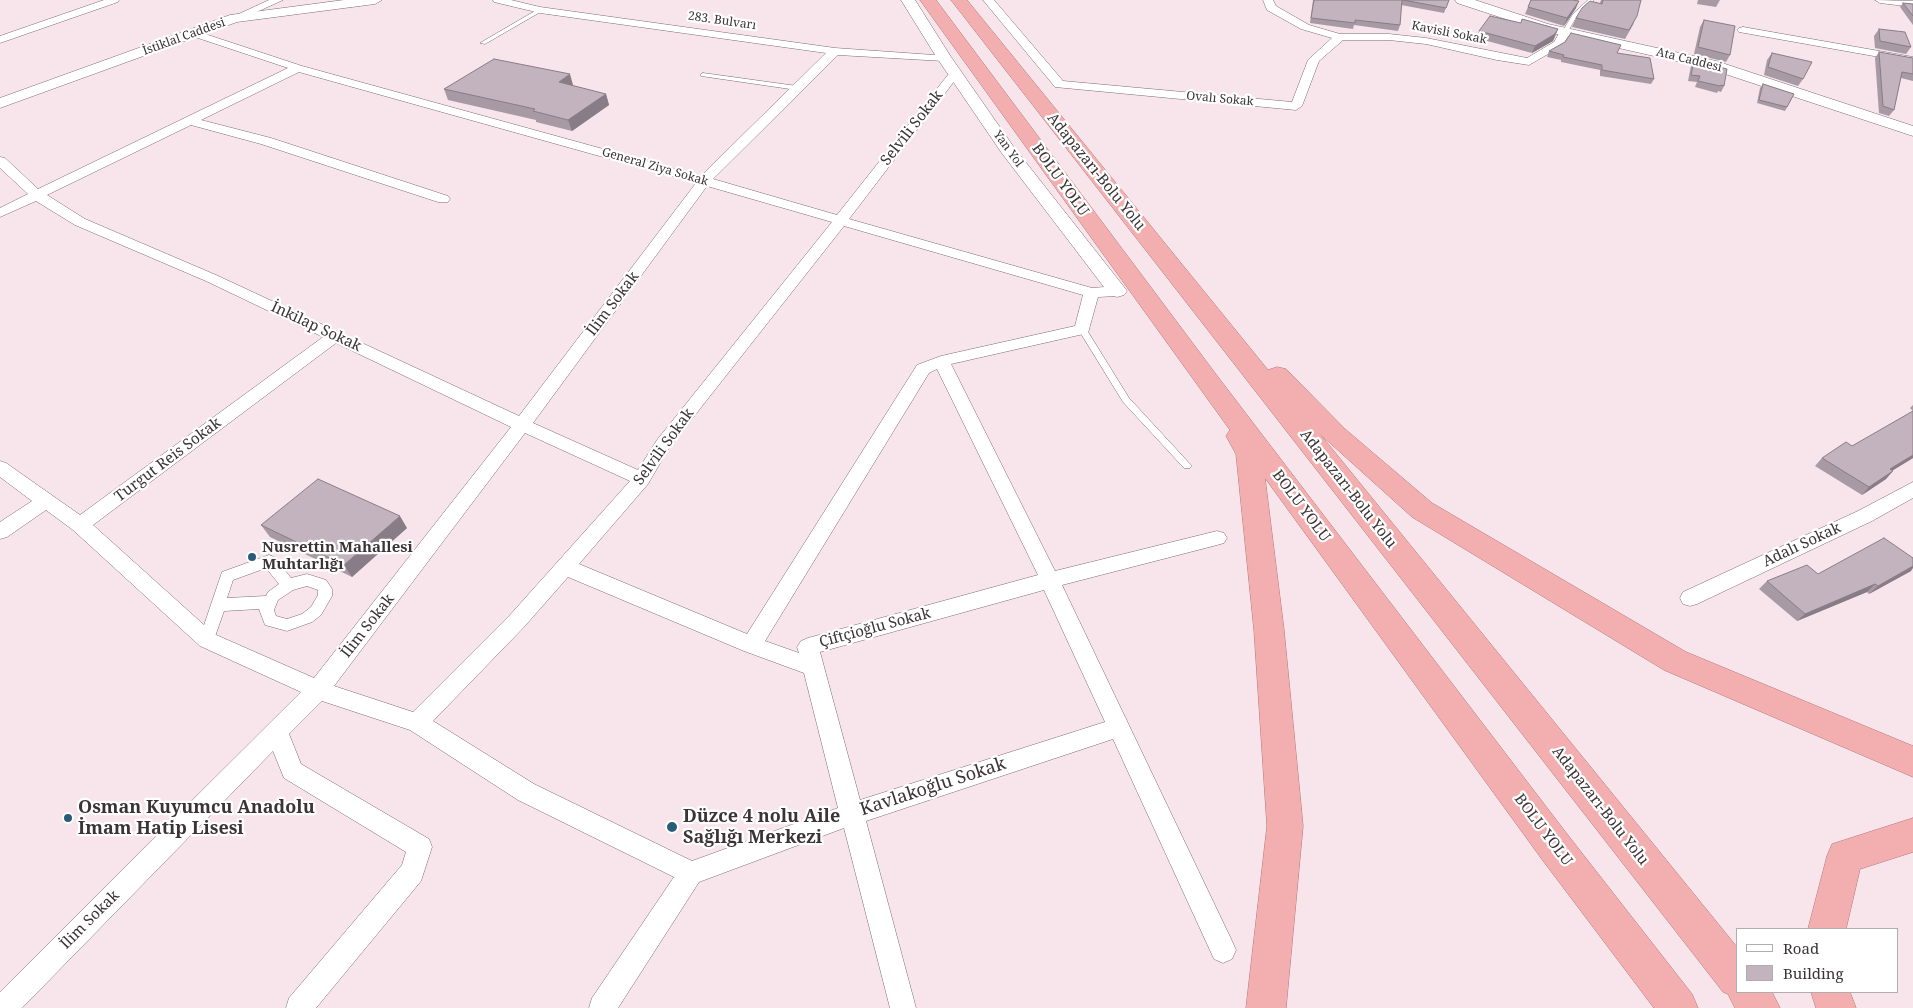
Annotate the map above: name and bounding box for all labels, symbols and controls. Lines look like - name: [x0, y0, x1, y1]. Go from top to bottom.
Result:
- street label: 283. Bulvarı: [687, 9, 757, 33]
- street label: İstiklal Caddesi: [141, 15, 227, 59]
- street label: Kavisli Sokak: [1410, 19, 1488, 47]
- street label: Ata Caddesi: [1655, 45, 1723, 75]
- street label: Selvili Sokak: [877, 87, 947, 169]
- street label: Ovalı Sokak: [1186, 89, 1254, 109]
- street label: Adapazarı-Bolu Yolu: [1043, 110, 1149, 234]
- street label: Yan Yol: [990, 128, 1026, 170]
- street label: BOLU YOLU: [1028, 140, 1092, 220]
- street label: General Ziya Sokak: [600, 145, 710, 189]
- street label: İlim Sokak: [583, 268, 643, 340]
- street label: İnkilap Sokak: [268, 298, 364, 356]
- street label: Selvili Sokak: [630, 405, 698, 489]
- street label: Turgut Reis Sokak: [111, 414, 225, 506]
- street label: Adapazarı-Bolu Yolu: [1296, 426, 1400, 552]
- street label: BOLU YOLU: [1268, 467, 1334, 545]
- street label: Adalı Sokak: [1760, 519, 1844, 571]
- place label: Nusrettin Mahallesi Muhtarlığı: [262, 539, 413, 574]
- marker: Nusrettin Mahallesi Muhtarlığı: [246, 551, 258, 563]
- street label: İlim Sokak: [338, 591, 398, 661]
- street label: Çiftçioğlu Sokak: [817, 604, 933, 652]
- street label: Adapazarı-Bolu Yolu: [1548, 743, 1652, 869]
- street label: Kavlakoğlu Sokak: [857, 753, 1009, 821]
- street label: BOLU YOLU: [1510, 791, 1576, 869]
- place label: Osman Kuyumcu Anadolu İmam Hatip Lisesi: [78, 797, 315, 840]
- place label: Düzce 4 nolu Aile Sağlığı Merkezi: [683, 806, 840, 849]
- marker: Osman Kuyumcu Anadolu İmam Hatip Lisesi: [62, 812, 74, 824]
- marker: Düzce 4 nolu Aile Sağlığı Merkezi: [665, 820, 679, 834]
- street label: İlim Sokak: [57, 887, 123, 953]
- legend: [1736, 928, 1898, 993]
- text: Road: [1783, 938, 1819, 958]
- text: Building: [1783, 963, 1844, 983]

